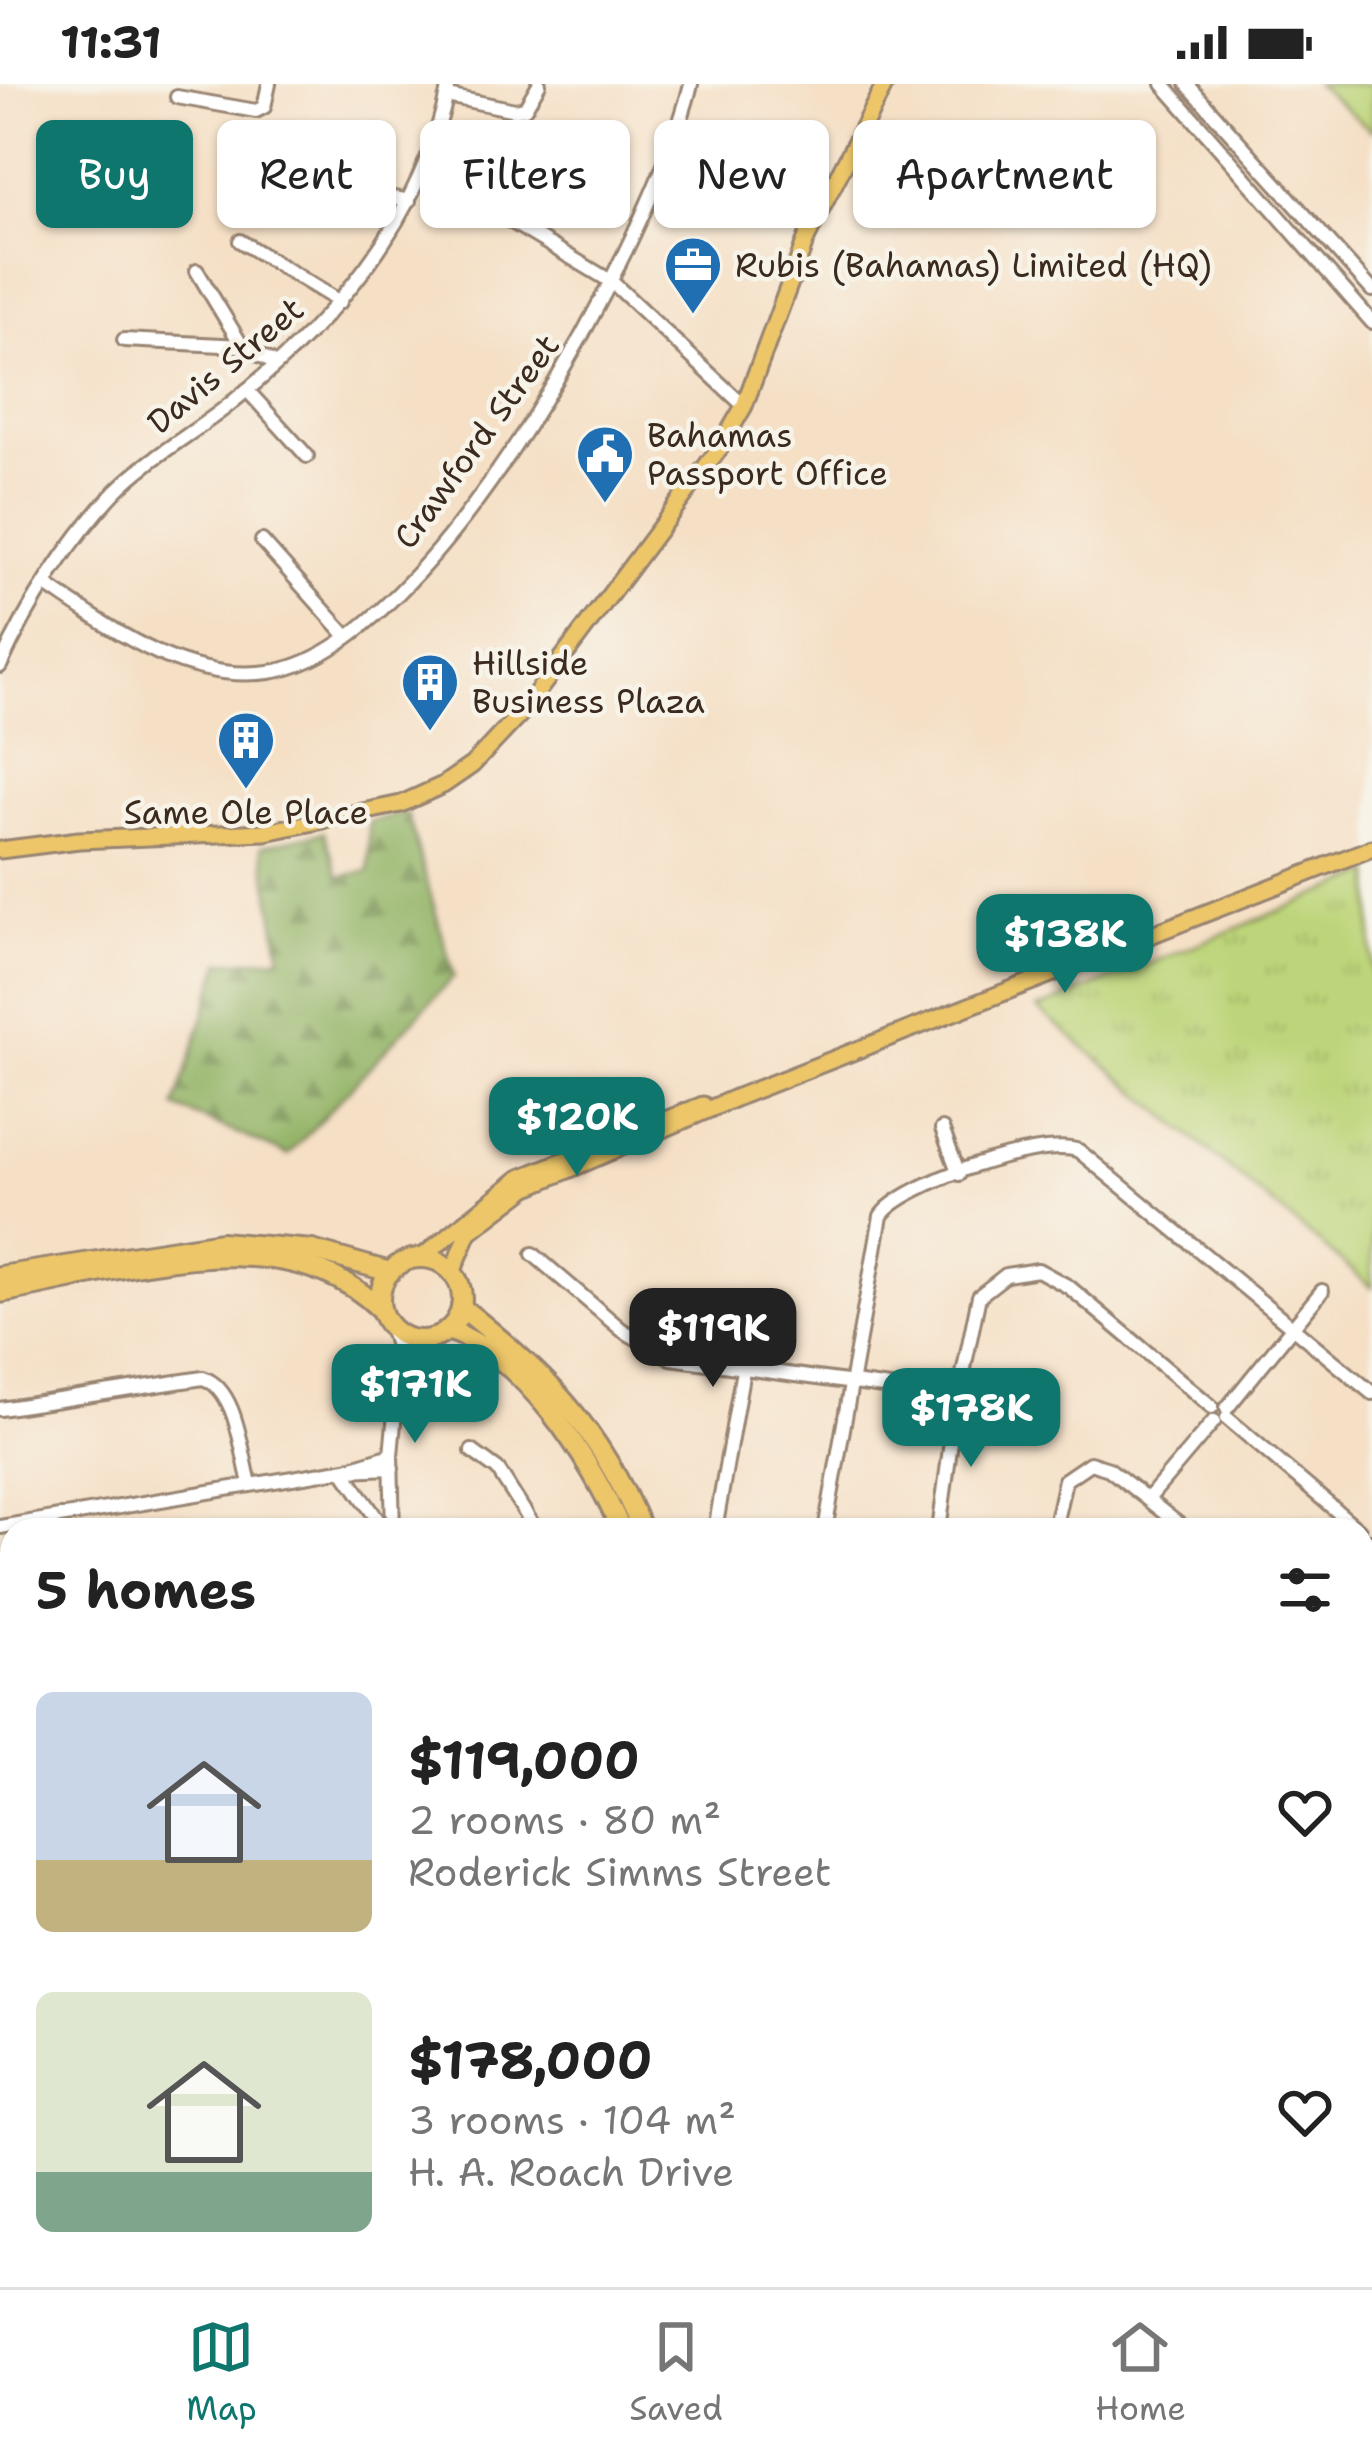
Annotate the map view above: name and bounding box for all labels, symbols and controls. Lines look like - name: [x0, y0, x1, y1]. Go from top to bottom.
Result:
- text: 11:31: [60, 12, 162, 72]
- chip: Buy: [36, 120, 193, 228]
- chip: Rent: [217, 120, 396, 228]
- chip: Filters: [420, 120, 630, 228]
- chip: New: [654, 120, 829, 228]
- chip: Apartment: [853, 120, 1156, 228]
- office icon: Rubis (Bahamas) Limited (HQ): [662, 234, 724, 316]
- place label: Rubis (Bahamas) Limited (HQ): [735, 243, 1212, 288]
- street label: Davis Street: [138, 287, 313, 444]
- street label: Crawford Street: [383, 325, 570, 558]
- place label: Bahamas Passport Office: [647, 413, 888, 496]
- public building icon: Bahamas Passport Office: [574, 423, 636, 505]
- place label: Hillside Business Plaza: [472, 641, 705, 724]
- building icon: Hillside Business Plaza: [399, 651, 461, 733]
- building icon: Same Ole Place: [215, 709, 277, 791]
- place label: Same Ole Place: [124, 790, 368, 835]
- pin: $138K: [981, 894, 1149, 996]
- text: $138K: [1003, 907, 1127, 959]
- pin: $120K: [493, 1077, 661, 1179]
- text: $120K: [516, 1090, 638, 1142]
- pin: $119K: [629, 1288, 797, 1390]
- text: $119K: [656, 1301, 770, 1353]
- pin: $171K: [331, 1344, 499, 1446]
- text: $171K: [359, 1357, 471, 1409]
- pin: $178K: [887, 1368, 1055, 1470]
- text: $178K: [909, 1381, 1033, 1433]
- text: 5 homes: [36, 1556, 256, 1624]
- icon: filters: [1272, 1557, 1338, 1623]
- text: $119,000: [408, 1726, 640, 1794]
- icon: home: [132, 1740, 276, 1884]
- icon: heart: [1272, 1779, 1338, 1845]
- text: 2 rooms · 80 m²: [408, 1794, 721, 1846]
- text: Roderick Simms Street: [408, 1846, 832, 1898]
- text: $178,000: [408, 2026, 653, 2094]
- icon: home: [132, 2040, 276, 2184]
- icon: heart: [1272, 2079, 1338, 2145]
- text: 3 rooms · 104 m²: [408, 2094, 736, 2146]
- text: H. A. Roach Drive: [408, 2146, 734, 2198]
- tab: Map: [186, 2314, 257, 2431]
- tab: Saved: [629, 2314, 723, 2431]
- tab: Home: [1095, 2314, 1186, 2431]

